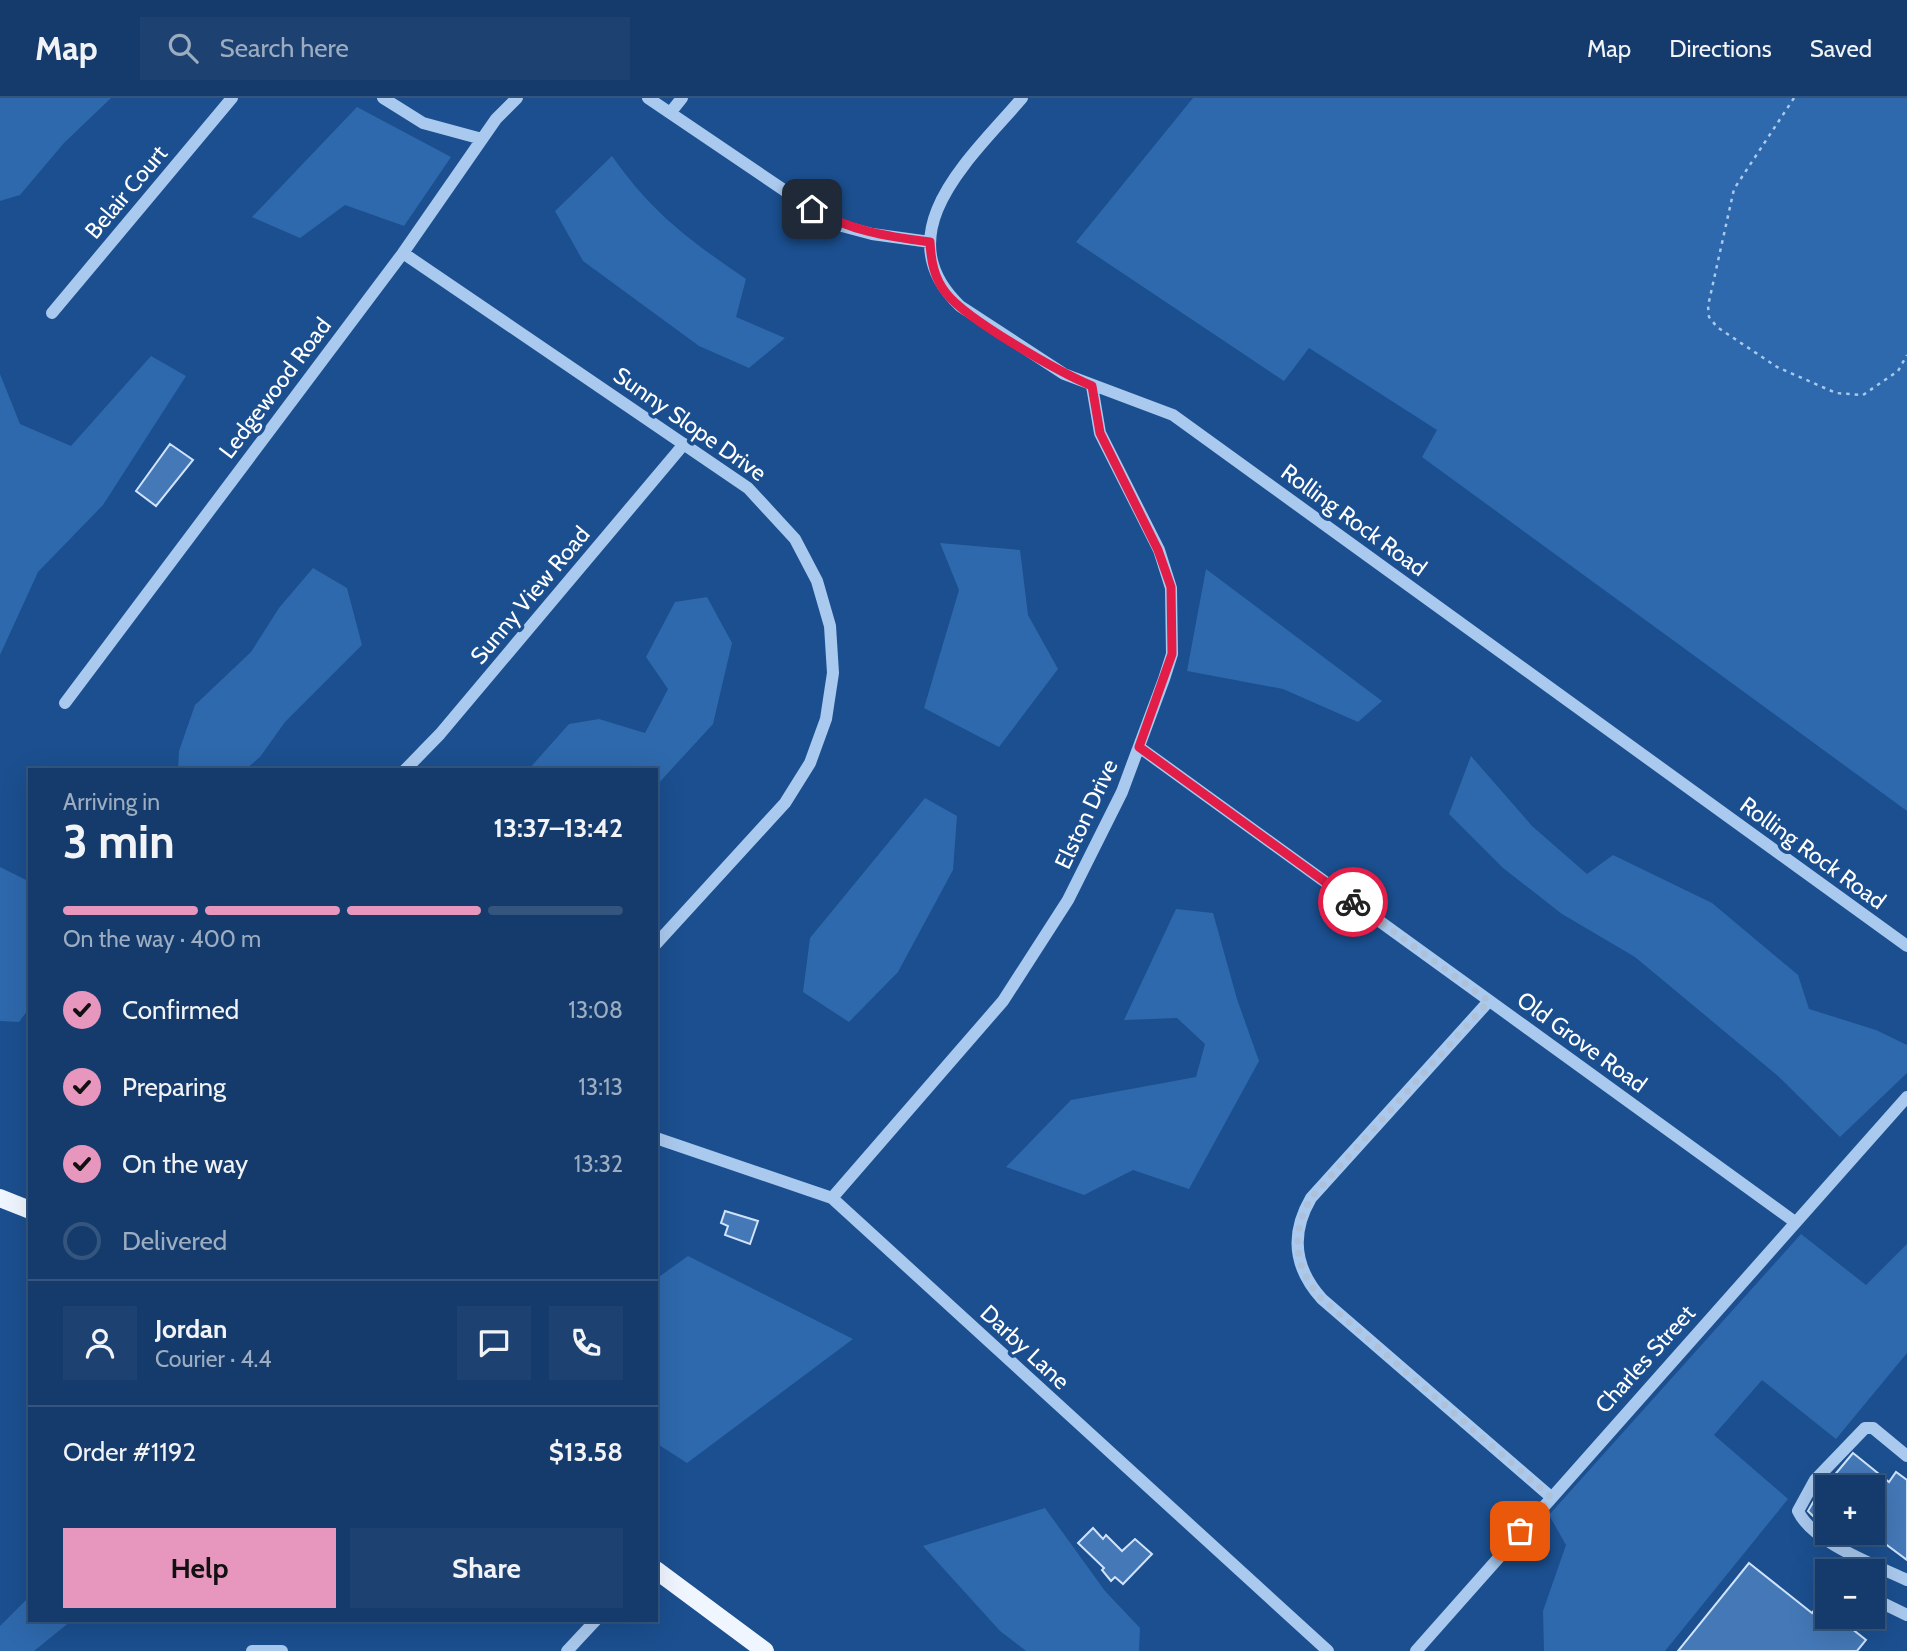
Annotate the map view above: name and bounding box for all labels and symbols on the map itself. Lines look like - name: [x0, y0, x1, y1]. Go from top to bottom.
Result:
- street label: Belair Court: [79, 140, 173, 244]
- pin: [782, 179, 842, 239]
- street label: Ledgewood Road: [213, 312, 337, 464]
- street label: Sunny Slope Drive: [608, 361, 772, 487]
- street label: Rolling Rock Road: [1276, 458, 1432, 582]
- street label: Sunny View Road: [464, 521, 596, 669]
- street label: Elston Drive: [1048, 755, 1124, 873]
- street label: Rolling Rock Road: [1735, 791, 1891, 915]
- courier: [1318, 867, 1388, 937]
- street label: Old Grove Road: [1512, 986, 1652, 1098]
- street label: Darby Lane: [975, 1299, 1075, 1395]
- street label: Charles Street: [1589, 1299, 1701, 1419]
- pin: [1490, 1501, 1550, 1561]

